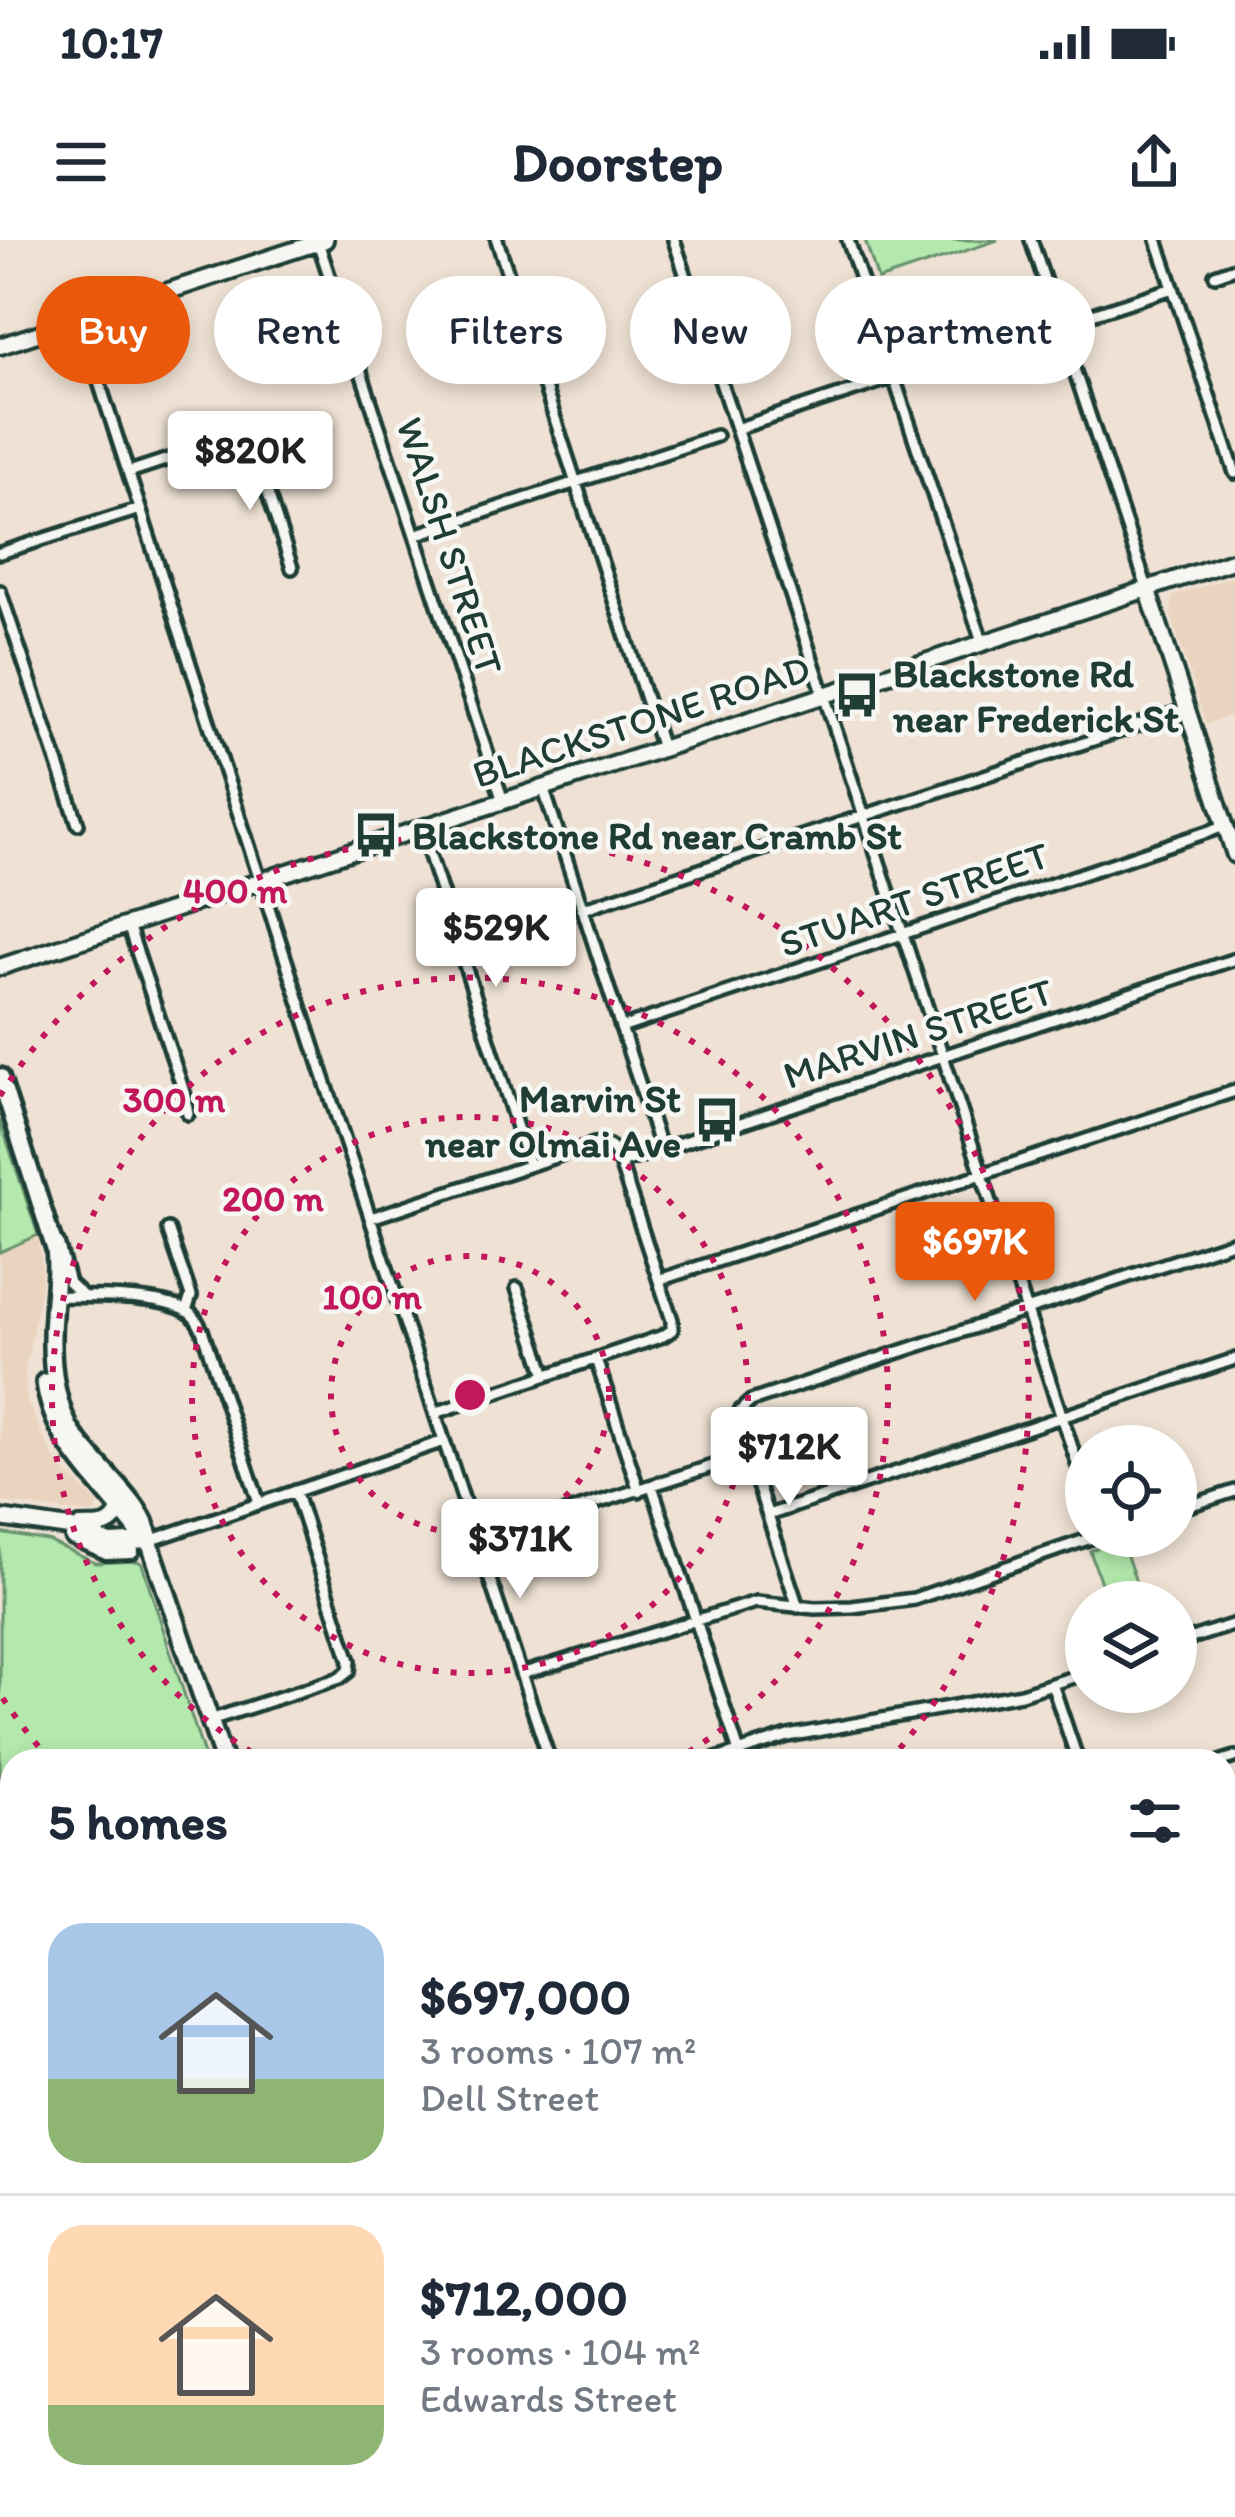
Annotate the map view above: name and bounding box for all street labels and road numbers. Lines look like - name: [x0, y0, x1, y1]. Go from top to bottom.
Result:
- street label: WALSH STREET: [386, 411, 514, 681]
- street label: BLACKSTONE ROAD: [466, 644, 816, 798]
- street label: STUART STREET: [773, 831, 1055, 967]
- street label: MARVIN STREET: [777, 967, 1059, 1099]

